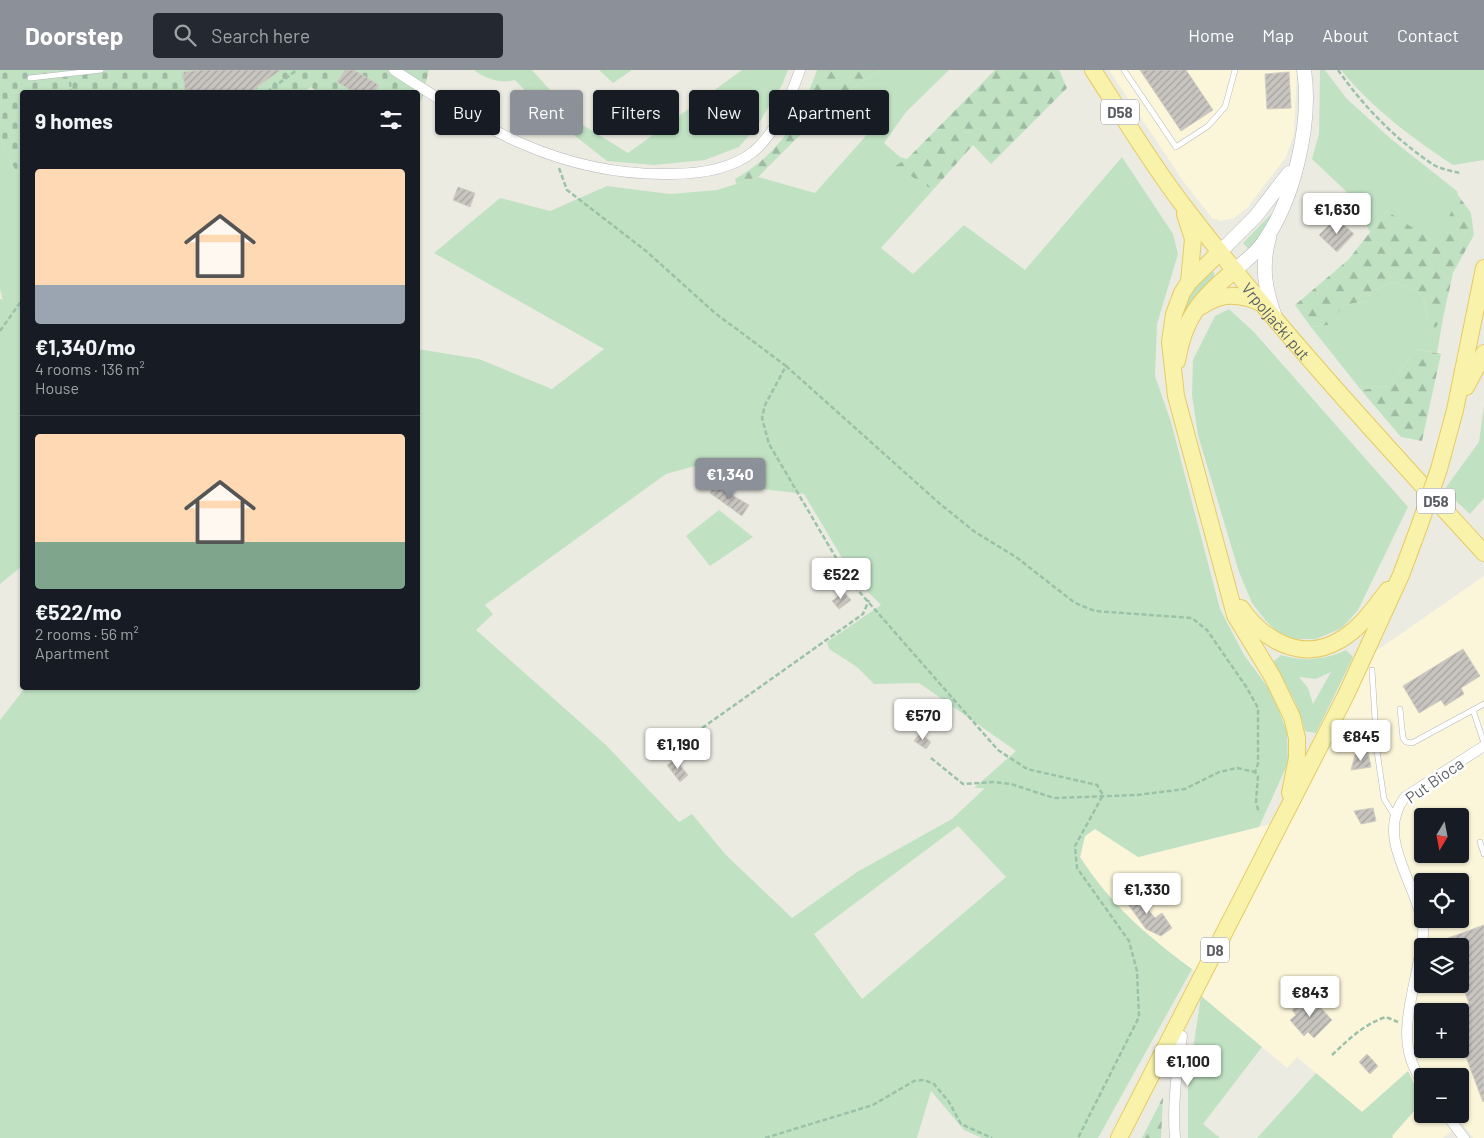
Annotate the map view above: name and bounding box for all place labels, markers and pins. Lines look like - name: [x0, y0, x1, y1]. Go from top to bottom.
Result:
- pin: €1,630: [1296, 192, 1378, 235]
- pin: €1,340: [689, 458, 771, 500]
- pin: €522: [811, 558, 871, 600]
- pin: €570: [893, 698, 953, 741]
- pin: €845: [1331, 720, 1391, 762]
- pin: €1,190: [637, 728, 719, 770]
- pin: €1,330: [1106, 872, 1188, 915]
- pin: €843: [1280, 976, 1340, 1018]
- pin: €1,100: [1147, 1044, 1229, 1087]

